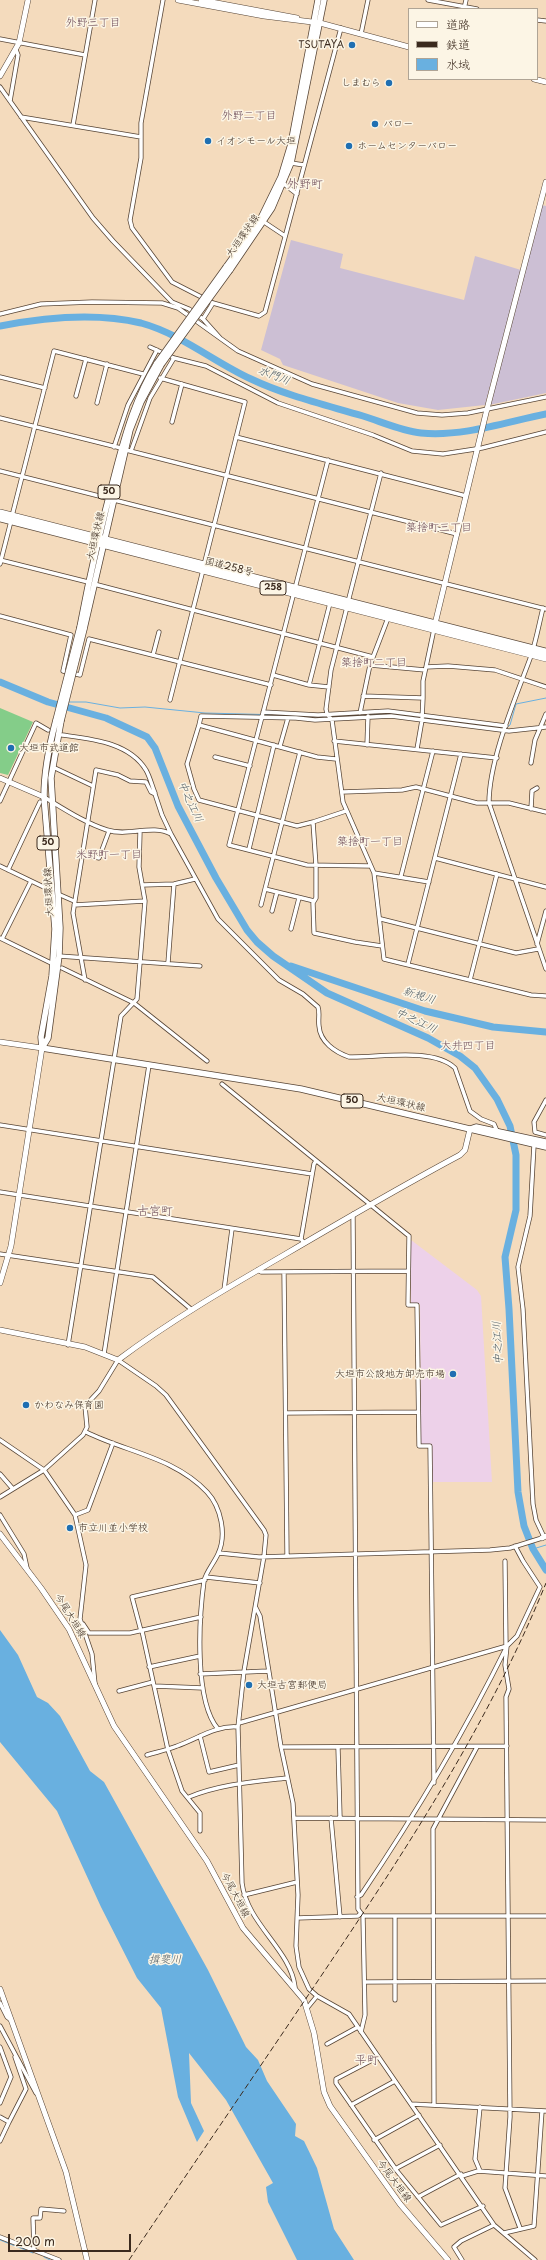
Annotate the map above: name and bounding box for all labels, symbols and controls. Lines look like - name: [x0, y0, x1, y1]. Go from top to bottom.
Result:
- legend: [408, 8, 538, 80]
- text: 道路: [446, 15, 470, 33]
- district label: 外野三丁目: [66, 16, 120, 30]
- text: 鉄道: [446, 35, 470, 53]
- place label: TSUTAYA: [298, 39, 344, 51]
- marker: TSUTAYA: [347, 40, 357, 50]
- text: 水域: [446, 55, 470, 73]
- place label: しまむら: [341, 77, 381, 89]
- marker: しまむら: [384, 78, 394, 88]
- district label: 外野二丁目: [222, 109, 276, 123]
- place label: バロー: [383, 118, 413, 130]
- marker: バロー: [370, 119, 380, 129]
- place label: イオンモール大垣: [216, 135, 296, 147]
- marker: イオンモール大垣: [203, 136, 213, 146]
- place label: ホームセンターバロー: [357, 140, 457, 152]
- marker: ホームセンターバロー: [344, 141, 354, 151]
- district label: 外野町: [287, 178, 323, 192]
- street label: 大垣環状線: [224, 212, 262, 260]
- water label: 水門川: [256, 364, 292, 388]
- road number: 50: [98, 485, 120, 499]
- street label: 大垣環状線: [85, 510, 107, 562]
- district label: 築捨町三丁目: [406, 521, 472, 535]
- street label: 国道258号: [203, 555, 255, 579]
- road number: 258: [260, 581, 286, 595]
- district label: 築捨町二丁目: [341, 656, 407, 670]
- place label: 大垣市武道館: [19, 742, 79, 754]
- marker: 大垣市武道館: [6, 743, 16, 753]
- water label: 中之江川: [175, 779, 205, 825]
- district label: 築捨町一丁目: [337, 835, 403, 849]
- road number: 50: [37, 836, 59, 850]
- district label: 米野町一丁目: [76, 848, 142, 862]
- street label: 大垣環状線: [42, 867, 56, 917]
- water label: 新規川: [401, 985, 437, 1007]
- water label: 中之江川: [393, 1006, 439, 1036]
- district label: 大井四丁目: [441, 1039, 495, 1053]
- street label: 大垣環状線: [375, 1092, 427, 1114]
- road number: 50: [341, 1094, 363, 1108]
- district label: 古宮町: [137, 1205, 173, 1219]
- water label: 中之江川: [490, 1321, 506, 1365]
- place label: 大垣市公設地方卸売市場: [335, 1368, 445, 1380]
- marker: 大垣市公設地方卸売市場: [448, 1369, 458, 1379]
- place label: かわなみ保育園: [34, 1399, 104, 1411]
- marker: かわなみ保育園: [21, 1400, 31, 1410]
- place label: 市立川並小学校: [78, 1522, 148, 1534]
- marker: 市立川並小学校: [65, 1523, 75, 1533]
- street label: 今尾大垣線: [52, 1592, 88, 1640]
- place label: 大垣古宮郵便局: [257, 1679, 327, 1691]
- marker: 大垣古宮郵便局: [244, 1680, 254, 1690]
- street label: 今尾大垣線: [218, 1870, 252, 1920]
- water label: 揖斐川: [149, 1953, 181, 1967]
- district label: 平町: [355, 2054, 379, 2068]
- street label: 今尾大垣線: [374, 2157, 414, 2205]
- scale bar: [10, 2226, 133, 2252]
- text: 200 m: [15, 2232, 55, 2250]

